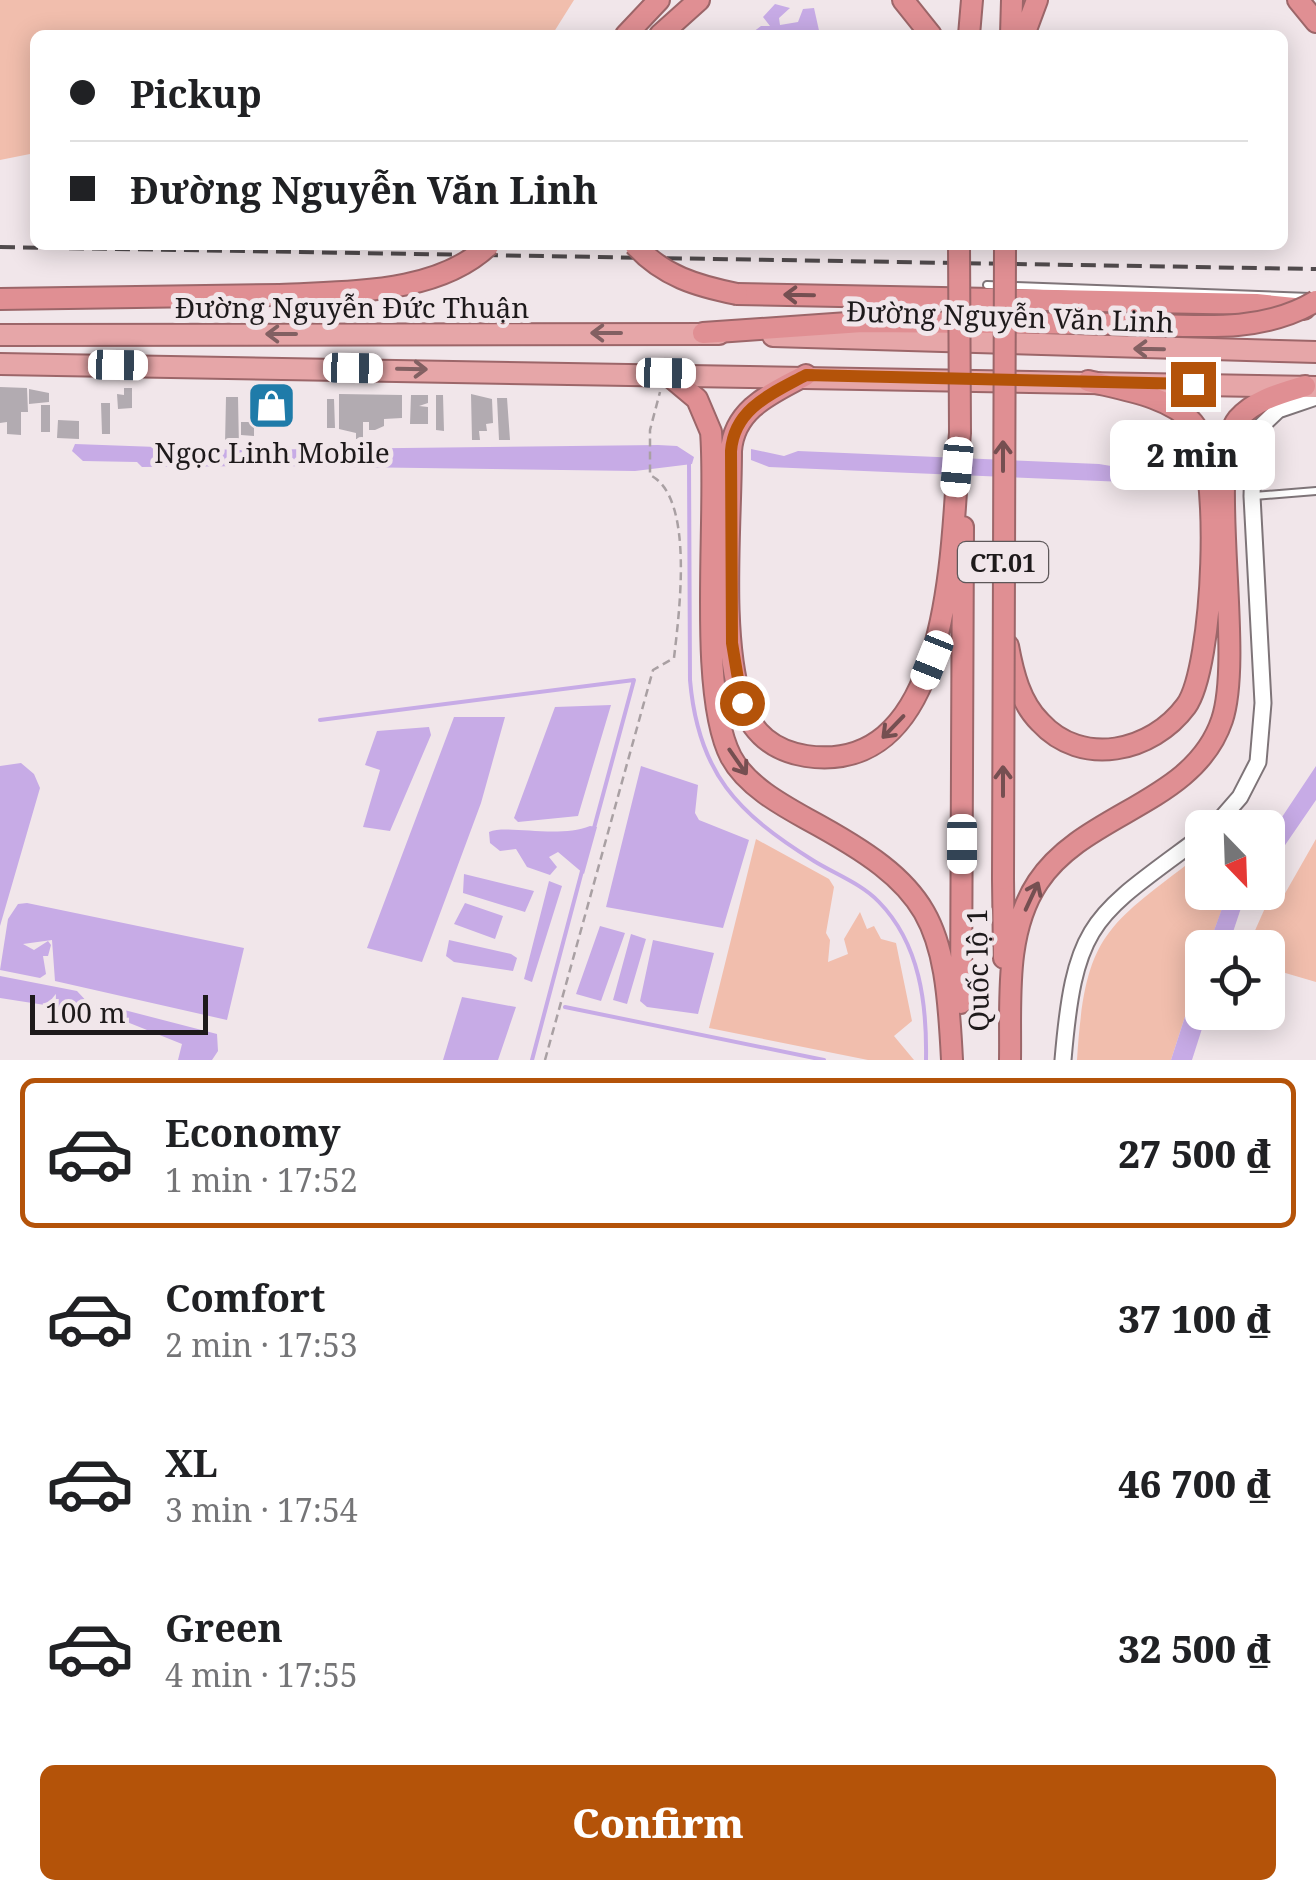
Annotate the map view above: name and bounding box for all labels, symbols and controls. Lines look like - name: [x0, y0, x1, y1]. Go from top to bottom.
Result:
- text: Pickup: [130, 67, 262, 119]
- text: Đường Nguyễn Văn Linh: [130, 163, 598, 215]
- one-way arrow: [783, 286, 816, 304]
- street label: Đường Nguyễn Đức Thuận: [175, 288, 529, 326]
- street label: Đường Nguyễn Văn Linh: [845, 291, 1175, 341]
- one-way arrow: [590, 324, 622, 342]
- one-way arrow: [265, 325, 297, 344]
- one-way arrow: [1133, 339, 1165, 358]
- car: [88, 349, 148, 381]
- car: [323, 352, 383, 384]
- car: [636, 357, 696, 389]
- one-way arrow: [396, 360, 428, 379]
- route end: [1171, 362, 1216, 407]
- shop icon: Ngọc Linh Mobile: [246, 379, 298, 431]
- callout: 2 min: [1110, 419, 1276, 489]
- place label: Ngọc Linh Mobile: [154, 433, 390, 471]
- text: 2 min: [1147, 433, 1238, 476]
- car: [939, 436, 975, 498]
- one-way arrow: [994, 441, 1012, 474]
- road number: CT.01: [958, 542, 1048, 582]
- car: [907, 627, 957, 693]
- route start: [720, 681, 765, 726]
- one-way arrow: [881, 715, 905, 739]
- one-way arrow: [727, 748, 748, 775]
- one-way arrow: [994, 766, 1012, 798]
- north arrow: [1185, 810, 1285, 910]
- map controls: [1185, 810, 1285, 1030]
- car: [947, 814, 977, 874]
- one-way arrow: [1023, 882, 1042, 912]
- street label: Quốc lộ 1: [957, 908, 997, 1032]
- button: locate: [1185, 930, 1285, 1030]
- scale bar: [30, 990, 208, 1034]
- text: 100 m: [45, 993, 126, 1031]
- text: Economy: [165, 1106, 341, 1158]
- icon: car: [45, 1108, 135, 1198]
- text: 27 500 ₫: [1118, 1127, 1271, 1179]
- text: 1 min · 17:52: [165, 1158, 358, 1201]
- text: Comfort: [165, 1271, 325, 1323]
- icon: car: [45, 1273, 135, 1363]
- text: 37 100 ₫: [1118, 1292, 1271, 1344]
- text: 2 min · 17:53: [165, 1323, 358, 1366]
- text: XL: [165, 1436, 218, 1488]
- icon: car: [45, 1438, 135, 1528]
- text: 46 700 ₫: [1118, 1457, 1271, 1509]
- text: 3 min · 17:54: [165, 1488, 358, 1531]
- text: Green: [165, 1601, 283, 1653]
- icon: car: [45, 1603, 135, 1693]
- text: 32 500 ₫: [1118, 1622, 1271, 1674]
- text: 4 min · 17:55: [165, 1653, 358, 1696]
- button: Confirm: [40, 1765, 1276, 1880]

